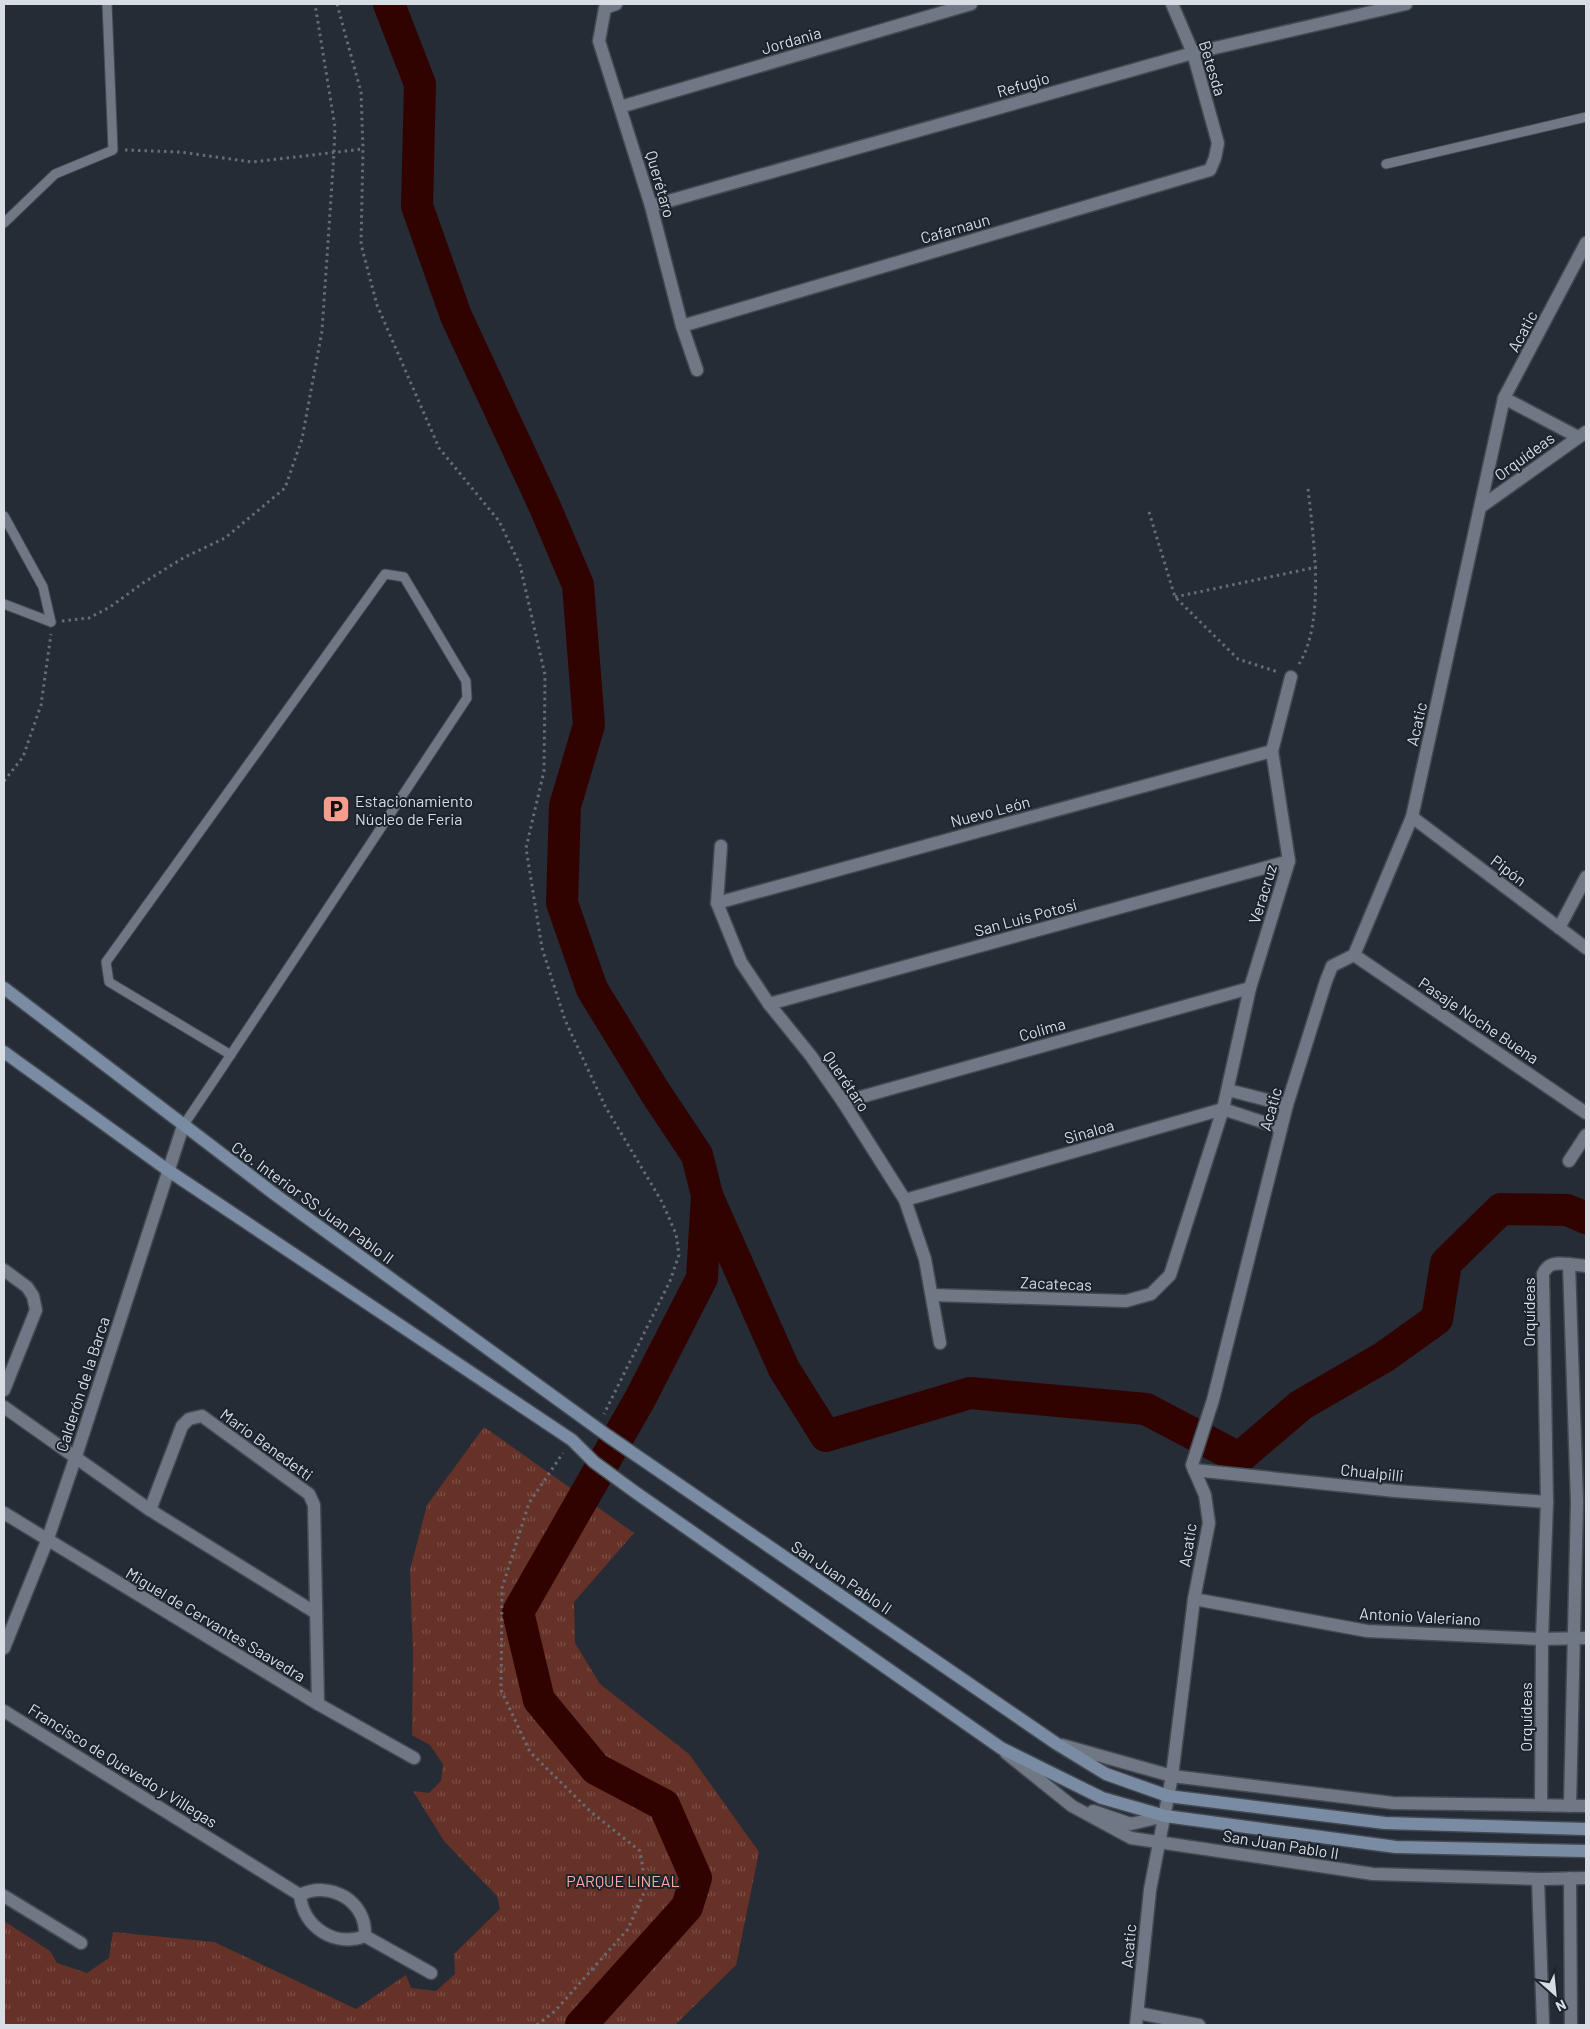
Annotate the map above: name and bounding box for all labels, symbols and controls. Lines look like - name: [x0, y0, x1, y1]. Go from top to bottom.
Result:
- street label: Jordania: [759, 22, 823, 58]
- street label: Betesda: [1196, 38, 1230, 98]
- street label: Refugio: [995, 67, 1051, 101]
- street label: Querétaro: [642, 148, 680, 220]
- street label: Cafarnaun: [918, 209, 992, 247]
- street label: Acatic: [1503, 307, 1541, 355]
- street label: Orquídeas: [1490, 428, 1558, 484]
- street label: Acatic: [1402, 700, 1430, 748]
- place label: Estacionamiento Núcleo de Feria: [355, 791, 473, 828]
- street label: Nuevo León: [948, 791, 1032, 831]
- parking icon: Estacionamiento Núcleo de Feria: [321, 794, 351, 824]
- street label: Pipón: [1488, 851, 1530, 889]
- street label: Veracruz: [1244, 862, 1280, 926]
- street label: San Luis Potosí: [972, 894, 1079, 940]
- street label: Pasaje Noche Buena: [1415, 973, 1543, 1067]
- street label: Colima: [1017, 1013, 1067, 1045]
- street label: Querétaro: [820, 1047, 874, 1115]
- street label: Acatic: [1255, 1085, 1285, 1133]
- street label: Sinaloa: [1062, 1115, 1116, 1147]
- street label: Cto. Interior SS Juan Pablo II: [228, 1137, 398, 1267]
- street label: Zacatecas: [1020, 1272, 1092, 1294]
- street label: Orquídeas: [1519, 1277, 1538, 1347]
- street label: Calderón de la Barca: [51, 1314, 113, 1454]
- street label: Mario Benedetti: [217, 1404, 317, 1484]
- street label: Chualpilli: [1340, 1459, 1404, 1485]
- street label: Acatic: [1174, 1522, 1200, 1568]
- street label: San Juan Pablo II: [788, 1536, 896, 1618]
- street label: Miguel de Cervantes Saavedra: [123, 1563, 309, 1685]
- street label: Antonio Valeriano: [1359, 1603, 1481, 1629]
- street label: Orquídeas: [1516, 1682, 1535, 1752]
- street label: Francisco de Quevedo y Villegas: [25, 1699, 221, 1831]
- street label: San Juan Pablo II: [1222, 1825, 1340, 1863]
- park label: PARQUE LINEAL: [566, 1871, 680, 1890]
- street label: Acatic: [1117, 1923, 1139, 1969]
- north arrow: [1530, 1969, 1580, 2019]
- text: N: [1553, 1996, 1569, 2016]

